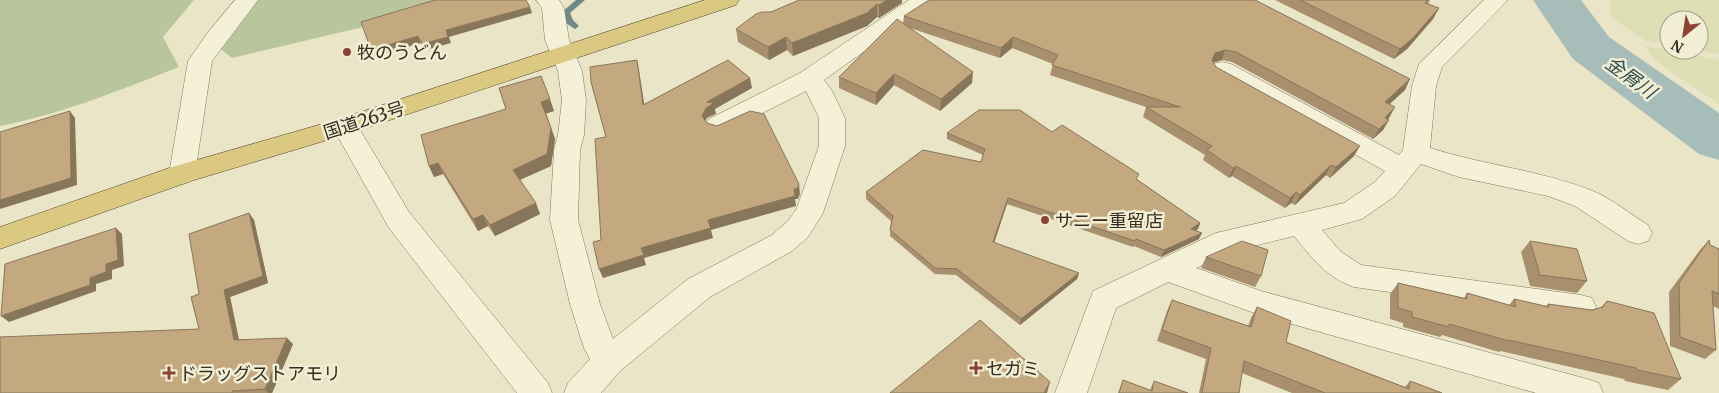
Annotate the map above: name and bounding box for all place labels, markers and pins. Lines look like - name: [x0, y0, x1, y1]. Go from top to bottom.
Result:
- place label: 牧のうどん: [357, 41, 447, 64]
- marker: 牧のうどん: [341, 46, 353, 58]
- place label: サニー重留店: [1055, 209, 1163, 232]
- marker: サニー重留店: [1039, 214, 1051, 226]
- place label: セガミ: [986, 357, 1040, 380]
- place label: ドラッグストアモリ: [179, 362, 341, 385]
- marker: セガミ: [970, 362, 982, 374]
- marker: ドラッグストアモリ: [163, 367, 175, 379]

